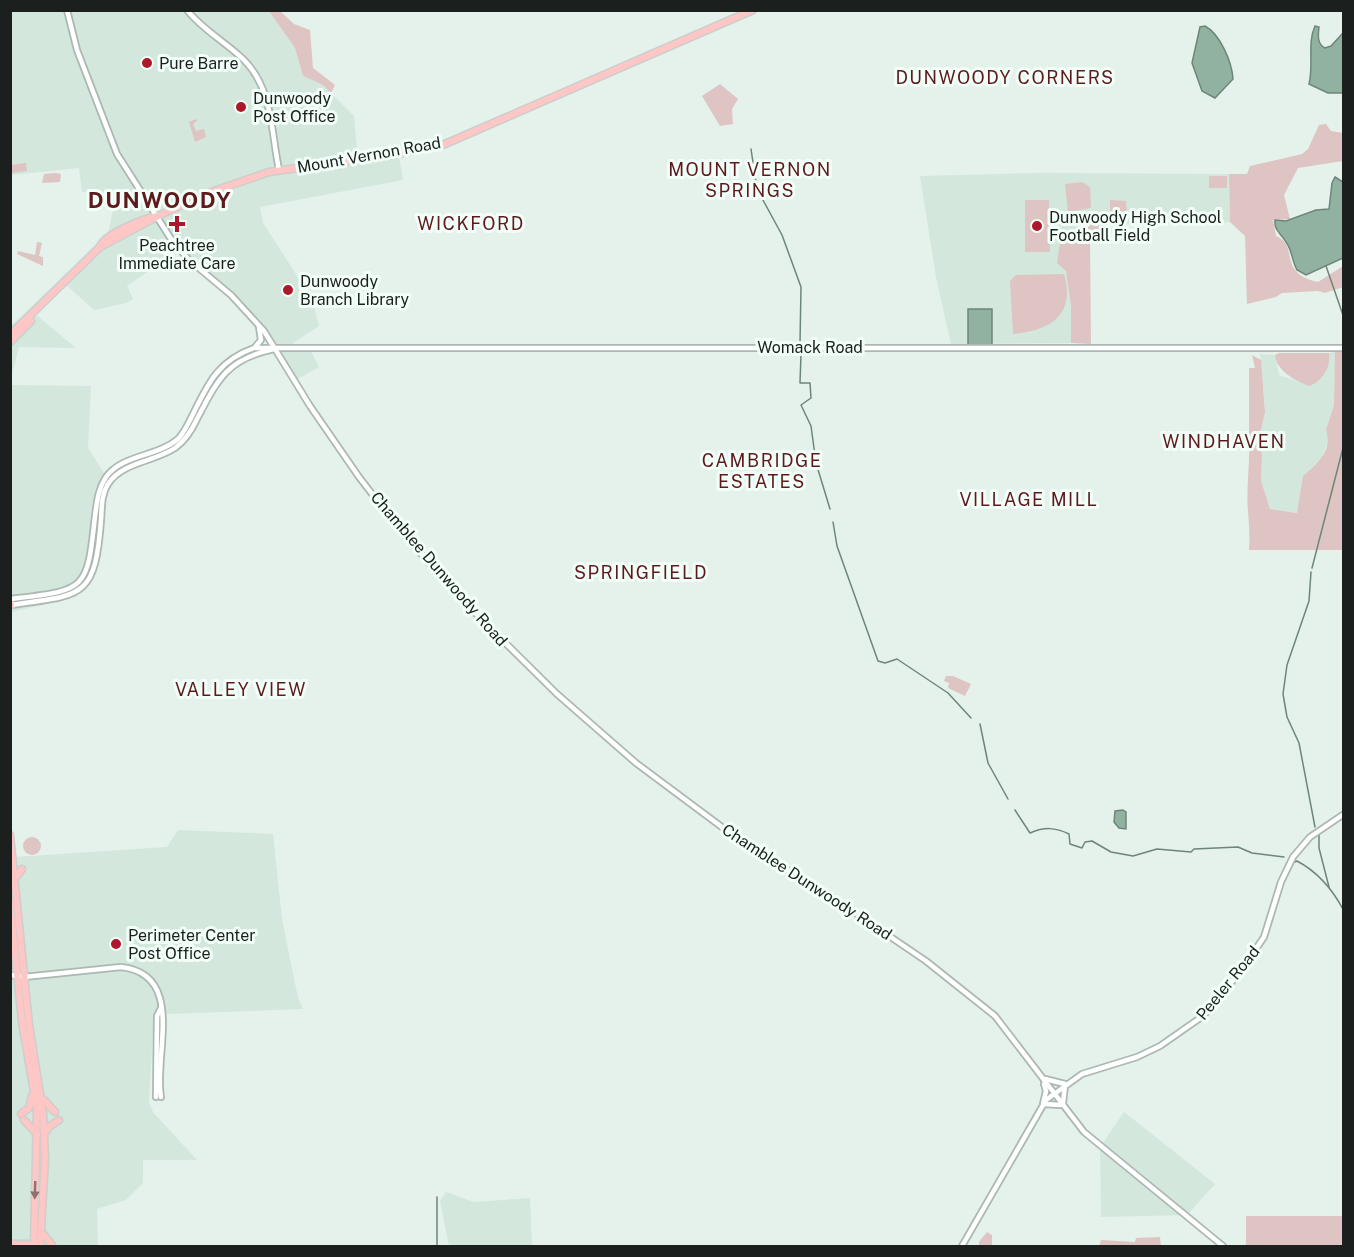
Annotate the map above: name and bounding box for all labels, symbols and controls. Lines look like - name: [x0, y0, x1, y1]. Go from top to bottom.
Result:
- place label: Pure Barre: [159, 54, 239, 73]
- marker: Pure Barre: [140, 56, 154, 70]
- district label: DUNWOODY CORNERS: [895, 67, 1115, 88]
- place label: Dunwoody Post Office: [253, 89, 336, 126]
- marker: Dunwoody Post Office: [234, 100, 248, 114]
- street label: Mount Vernon Road: [296, 133, 442, 177]
- district label: MOUNT VERNON SPRINGS: [668, 159, 832, 201]
- district label: DUNWOODY: [88, 187, 232, 213]
- place label: Dunwoody High School Football Field: [1049, 208, 1222, 245]
- district label: WICKFORD: [417, 213, 525, 234]
- marker: Peachtree Immediate Care: [168, 215, 186, 233]
- marker: Dunwoody High School Football Field: [1030, 219, 1044, 233]
- place label: Peachtree Immediate Care: [118, 236, 236, 273]
- place label: Dunwoody Branch Library: [300, 272, 410, 309]
- marker: Dunwoody Branch Library: [281, 283, 295, 297]
- street label: Womack Road: [757, 338, 863, 357]
- district label: WINDHAVEN: [1162, 431, 1286, 452]
- district label: CAMBRIDGE ESTATES: [702, 450, 822, 492]
- street label: Chamblee Dunwoody Road: [367, 488, 511, 650]
- district label: VILLAGE MILL: [960, 489, 1098, 510]
- district label: SPRINGFIELD: [574, 562, 708, 583]
- district label: VALLEY VIEW: [175, 679, 307, 700]
- street label: Chamblee Dunwoody Road: [719, 820, 895, 944]
- place label: Perimeter Center Post Office: [128, 926, 255, 963]
- marker: Perimeter Center Post Office: [109, 937, 123, 951]
- street label: Peeler Road: [1192, 942, 1264, 1024]
- one-way arrow: [31, 1181, 40, 1200]

